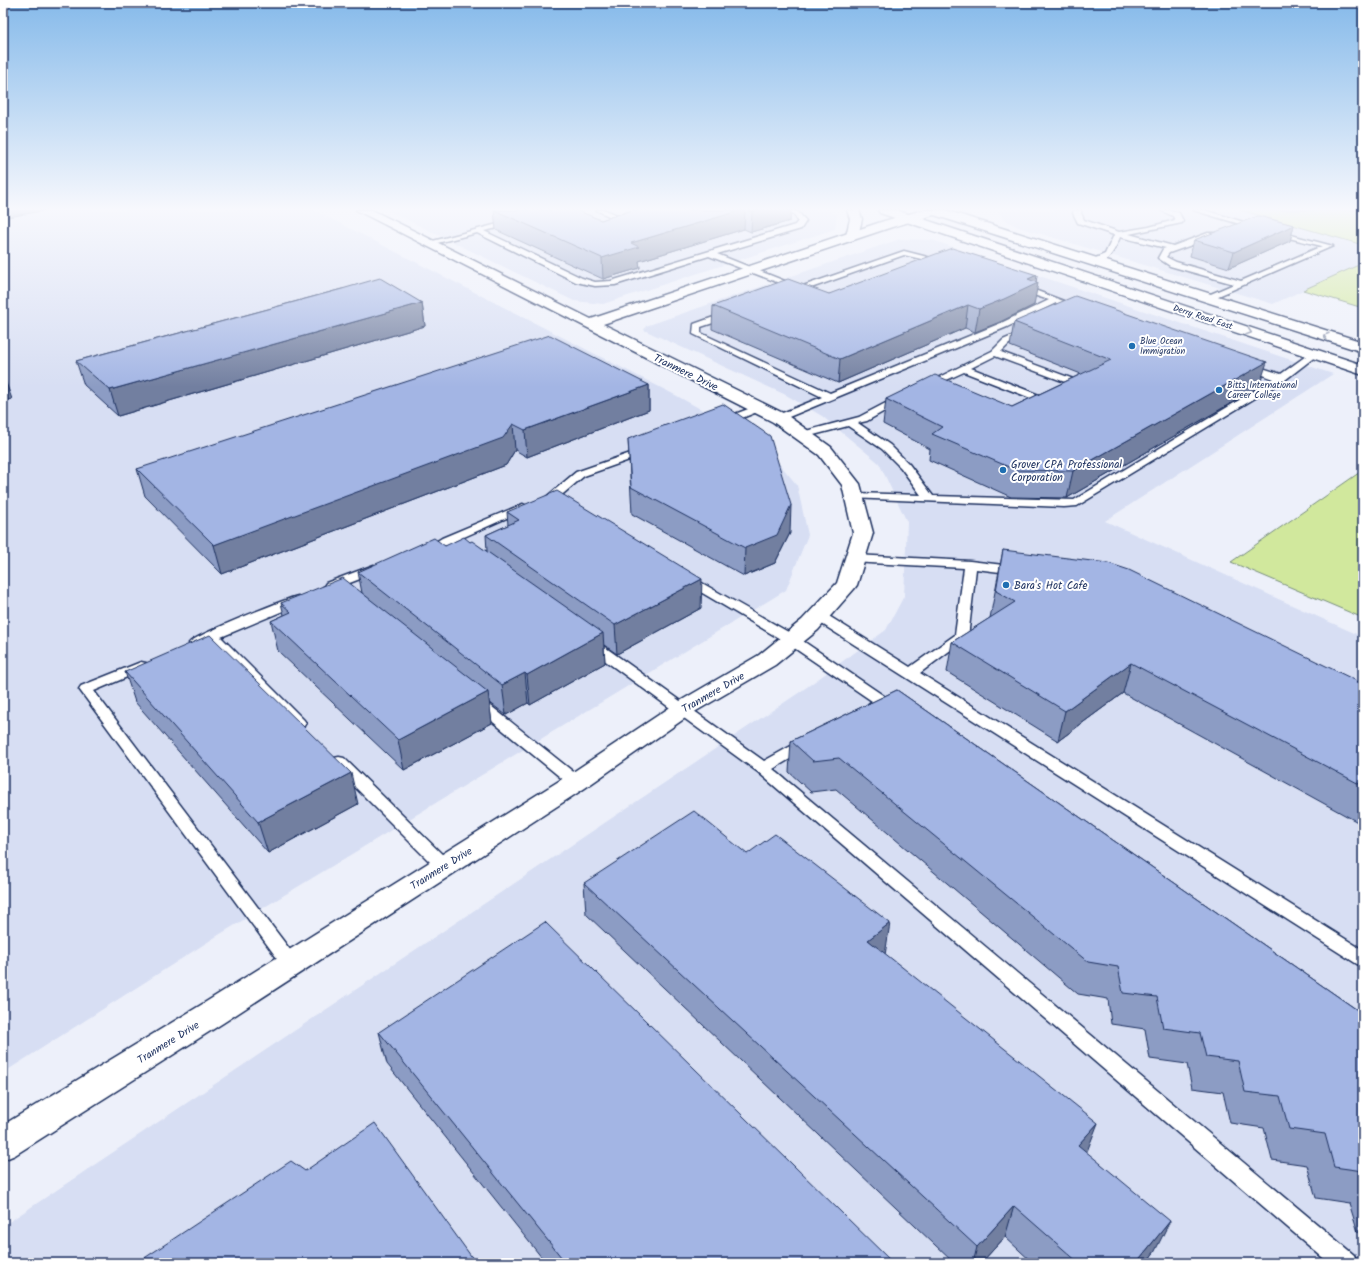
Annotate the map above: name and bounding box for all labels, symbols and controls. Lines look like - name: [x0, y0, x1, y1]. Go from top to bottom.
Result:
- street label: Derry Road East: [1171, 301, 1235, 334]
- one-way arrow: [1245, 327, 1252, 336]
- one-way arrow: [1323, 332, 1330, 340]
- place label: Blue Ocean Immigration: [1140, 334, 1185, 359]
- marker: Blue Ocean Immigration: [1127, 341, 1137, 351]
- street label: Tranmere Drive: [650, 349, 721, 396]
- place label: Bitts International Career College: [1227, 378, 1298, 403]
- marker: Bitts International Career College: [1214, 385, 1224, 395]
- place label: Grover CPA Professional Corporation: [1011, 456, 1122, 487]
- marker: Grover CPA Professional Corporation: [998, 465, 1008, 475]
- place label: Bara's Hot Cafe: [1014, 577, 1088, 595]
- marker: Bara's Hot Cafe: [1001, 580, 1011, 590]
- street label: Tranmere Drive: [679, 667, 748, 718]
- street label: Tranmere Drive: [407, 843, 476, 895]
- street label: Tranmere Drive: [134, 1017, 203, 1069]

